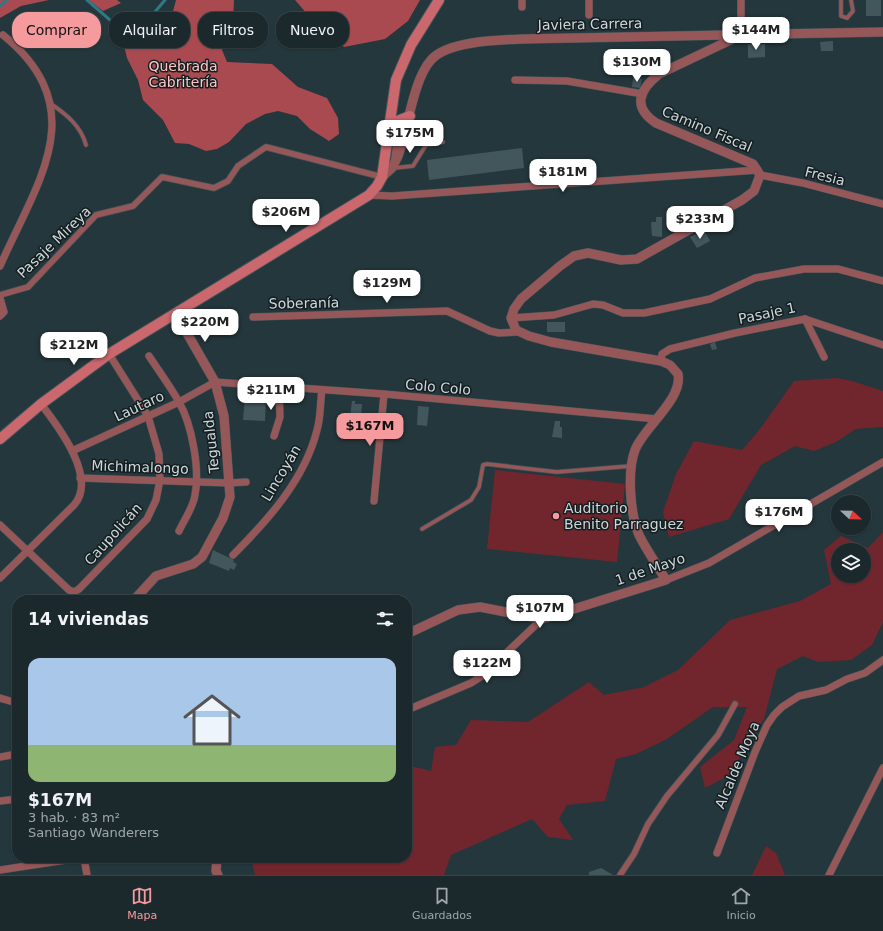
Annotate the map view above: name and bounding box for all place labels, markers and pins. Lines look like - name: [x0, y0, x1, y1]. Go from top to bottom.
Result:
- pin: $144M: [728, 17, 784, 51]
- pin: $130M: [609, 49, 665, 83]
- pin: $175M: [382, 120, 438, 154]
- pin: $181M: [535, 159, 591, 193]
- pin: $206M: [258, 199, 314, 233]
- pin: $233M: [672, 206, 728, 240]
- pin: $129M: [359, 270, 415, 304]
- pin: $220M: [177, 309, 233, 343]
- pin: $212M: [46, 332, 102, 366]
- pin: $211M: [243, 377, 299, 411]
- pin: $167M: [342, 413, 398, 447]
- pin: $176M: [751, 499, 807, 533]
- place label: Auditorio Benito Parraguez: [564, 500, 683, 532]
- marker: Auditorio Benito Parraguez: [551, 511, 561, 521]
- pin: $107M: [512, 595, 568, 629]
- pin: $122M: [459, 650, 515, 684]

